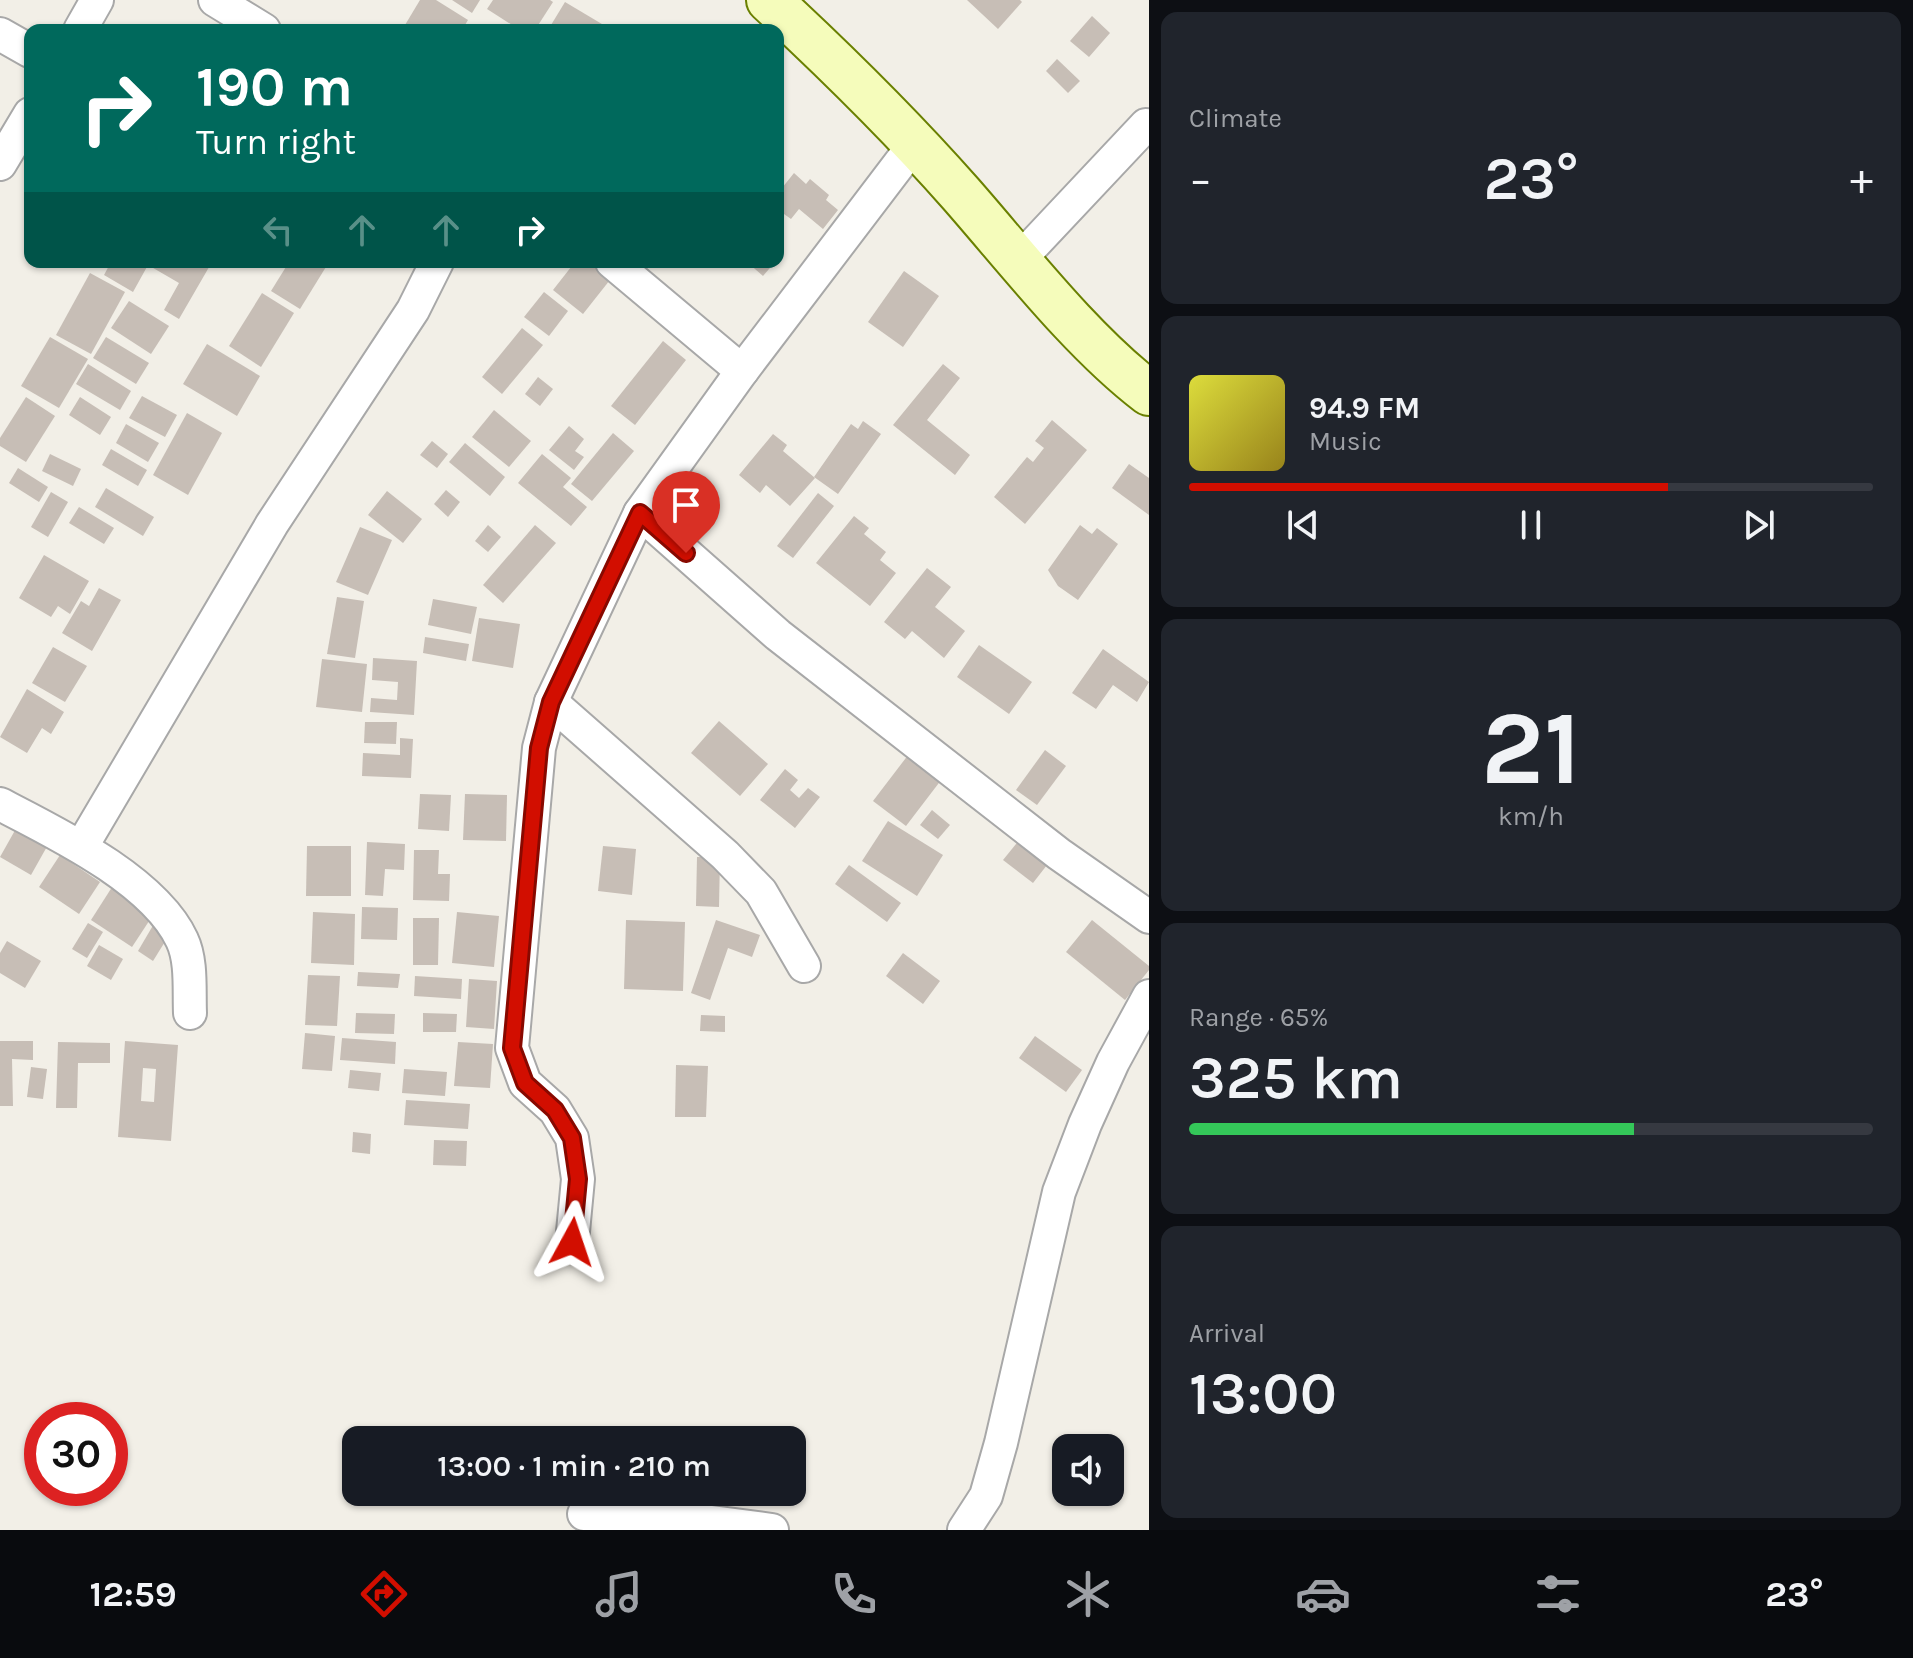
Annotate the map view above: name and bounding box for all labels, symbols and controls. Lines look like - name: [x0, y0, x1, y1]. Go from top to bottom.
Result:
- text: 190 m: [196, 54, 353, 119]
- icon: right: [64, 56, 168, 160]
- text: Climate: [1189, 103, 1282, 134]
- text: Turn right: [196, 121, 356, 163]
- text: 23°: [1483, 144, 1579, 214]
- text: −: [1189, 154, 1212, 205]
- text: +: [1850, 154, 1873, 205]
- icon: left: [256, 208, 300, 252]
- icon: ahead: [340, 208, 384, 252]
- icon: ahead: [424, 208, 468, 252]
- icon: right: [508, 208, 552, 252]
- text: 94.9 FM: [1309, 390, 1420, 426]
- text: Music: [1309, 426, 1382, 457]
- pin: [652, 471, 720, 553]
- icon: arrive: [664, 483, 708, 527]
- icon: previous: [1281, 503, 1325, 547]
- icon: pause: [1509, 503, 1553, 547]
- icon: next: [1737, 503, 1781, 547]
- text: 21: [1481, 688, 1581, 809]
- text: km/h: [1498, 801, 1564, 832]
- text: Range · 65%: [1189, 1002, 1328, 1033]
- text: 325 km: [1189, 1043, 1403, 1113]
- position arrow: [530, 1200, 614, 1284]
- text: Arrival: [1189, 1318, 1265, 1349]
- text: 13:00: [1189, 1359, 1337, 1429]
- speed limit sign: 30: [24, 1402, 128, 1506]
- map controls: [1052, 1434, 1124, 1506]
- button: sound: [1052, 1434, 1124, 1506]
- text: 13:00 · 1 min · 210 m: [437, 1448, 711, 1484]
- icon: directions: [356, 1566, 412, 1622]
- icon: music: [591, 1566, 647, 1622]
- icon: phone: [826, 1566, 882, 1622]
- icon: climate: [1060, 1566, 1116, 1622]
- icon: car: [1295, 1566, 1351, 1622]
- icon: filters: [1530, 1566, 1586, 1622]
- text: 12:59: [89, 1573, 177, 1615]
- text: 23°: [1765, 1573, 1823, 1615]

